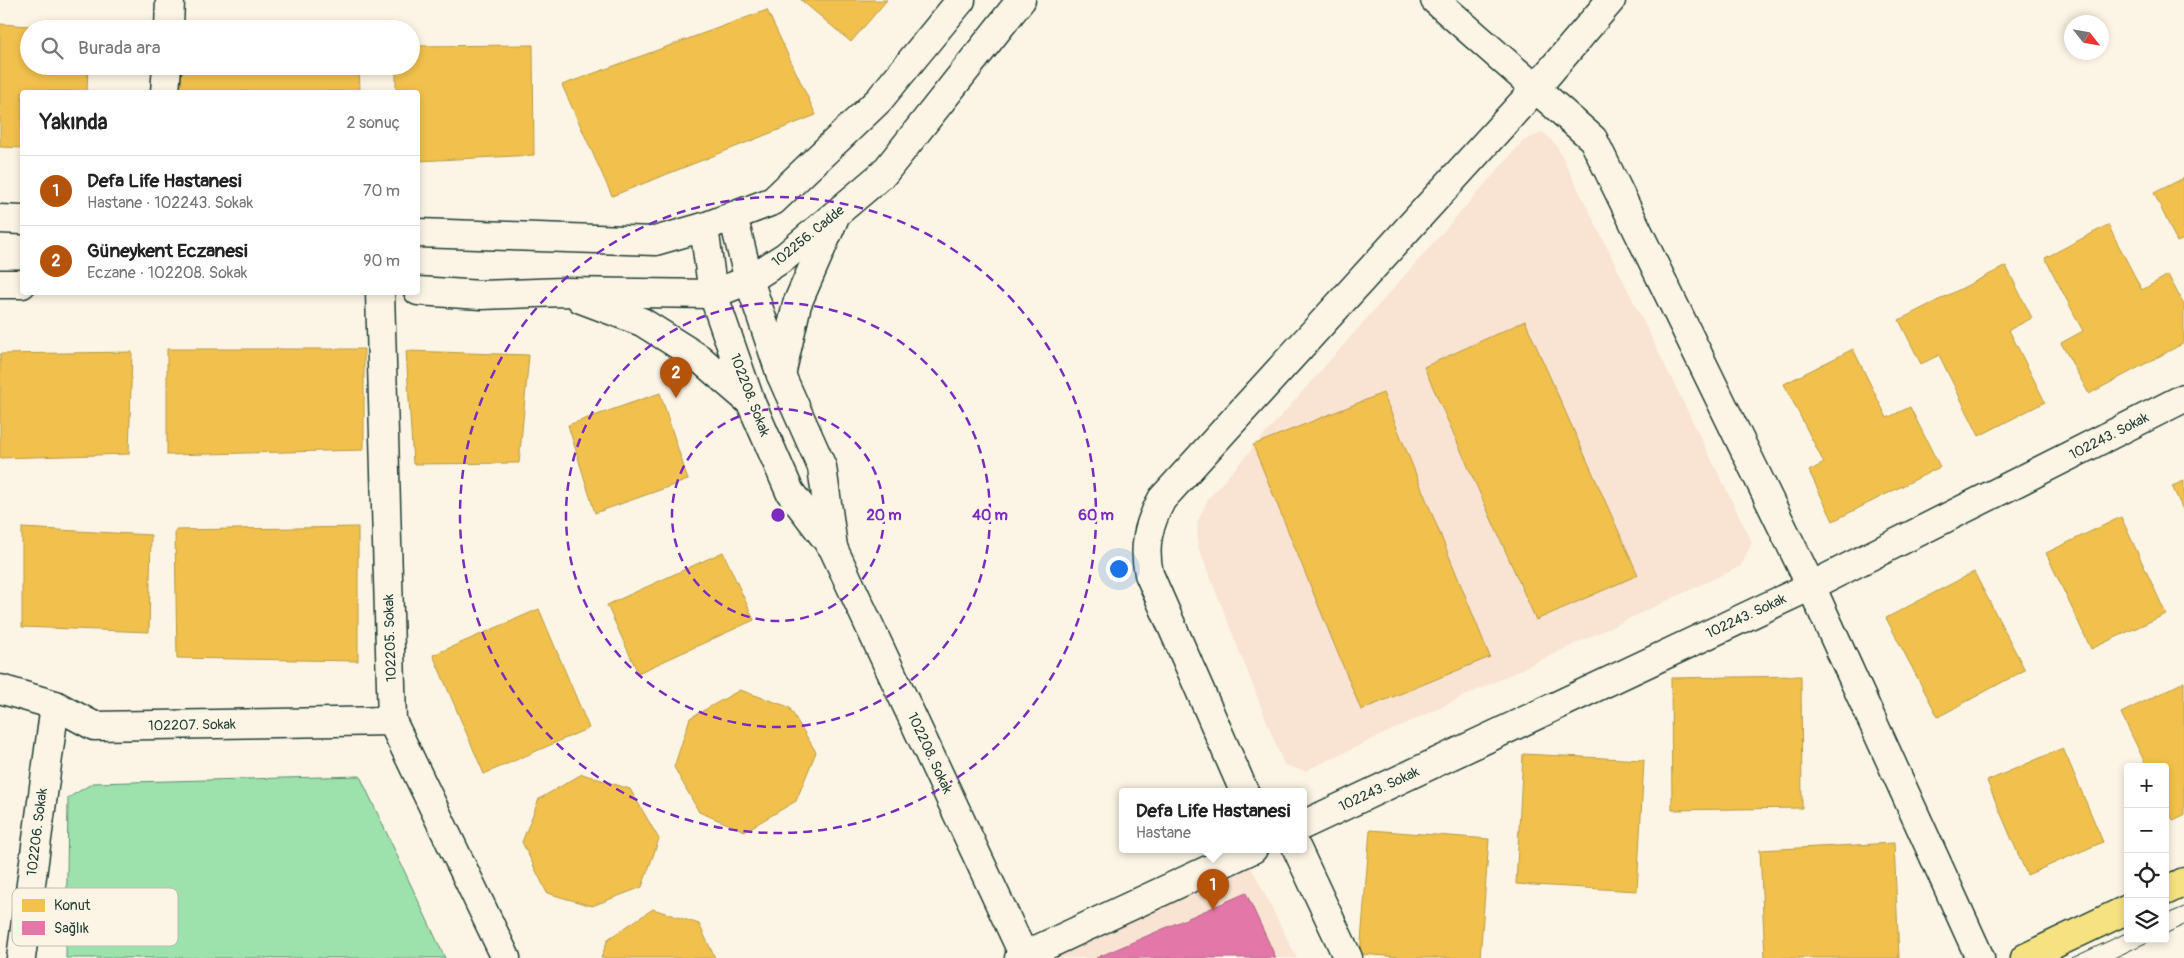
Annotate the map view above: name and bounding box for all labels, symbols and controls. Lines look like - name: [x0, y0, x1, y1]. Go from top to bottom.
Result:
- north arrow: [2064, 15, 2109, 60]
- search box: [20, 20, 420, 75]
- icon: search: [38, 34, 66, 62]
- text: Burada ara: [78, 36, 161, 60]
- text: Yakında: [40, 109, 107, 136]
- text: 2 sonuç: [347, 113, 400, 133]
- text: Defa Life Hastanesi: [87, 169, 242, 193]
- text: 1: [53, 181, 59, 201]
- text: 70 m: [363, 181, 400, 201]
- text: Hastane · 102243. Sokak: [87, 193, 253, 213]
- street label: 102256. Cadde: [768, 202, 848, 270]
- text: Güneykent Eczanesi: [87, 239, 248, 263]
- text: 2: [52, 251, 60, 271]
- text: 90 m: [363, 251, 400, 271]
- text: Eczane · 102208. Sokak: [87, 263, 248, 283]
- street label: 102208. Sokak: [726, 351, 774, 439]
- pin: 2: [660, 357, 692, 398]
- street label: 102243. Sokak: [2067, 409, 2152, 463]
- centre of rings: [769, 506, 787, 524]
- text: 20 m: [866, 506, 902, 525]
- text: 40 m: [972, 506, 1008, 525]
- text: 60 m: [1078, 506, 1114, 525]
- your location: [1106, 556, 1132, 582]
- street label: 102243. Sokak: [1703, 590, 1789, 642]
- street label: 102205. Sokak: [380, 594, 400, 682]
- street label: 102208. Sokak: [904, 710, 956, 796]
- street label: 102207. Sokak: [148, 716, 236, 734]
- street label: 102243. Sokak: [1336, 763, 1422, 815]
- map controls: [2124, 763, 2169, 943]
- button: +: [2124, 763, 2169, 808]
- street label: 102206. Sokak: [23, 787, 51, 877]
- popup: [1119, 788, 1307, 853]
- text: Defa Life Hastanesi: [1136, 799, 1290, 823]
- button: −: [2124, 808, 2169, 853]
- text: Hastane: [1136, 823, 1191, 843]
- button: locate: [2124, 853, 2169, 898]
- pin: 1: [1197, 869, 1229, 910]
- legend: [12, 888, 178, 946]
- text: Konut: [54, 897, 91, 914]
- button: layers: [2124, 898, 2169, 943]
- text: Sağlık: [54, 920, 89, 937]

